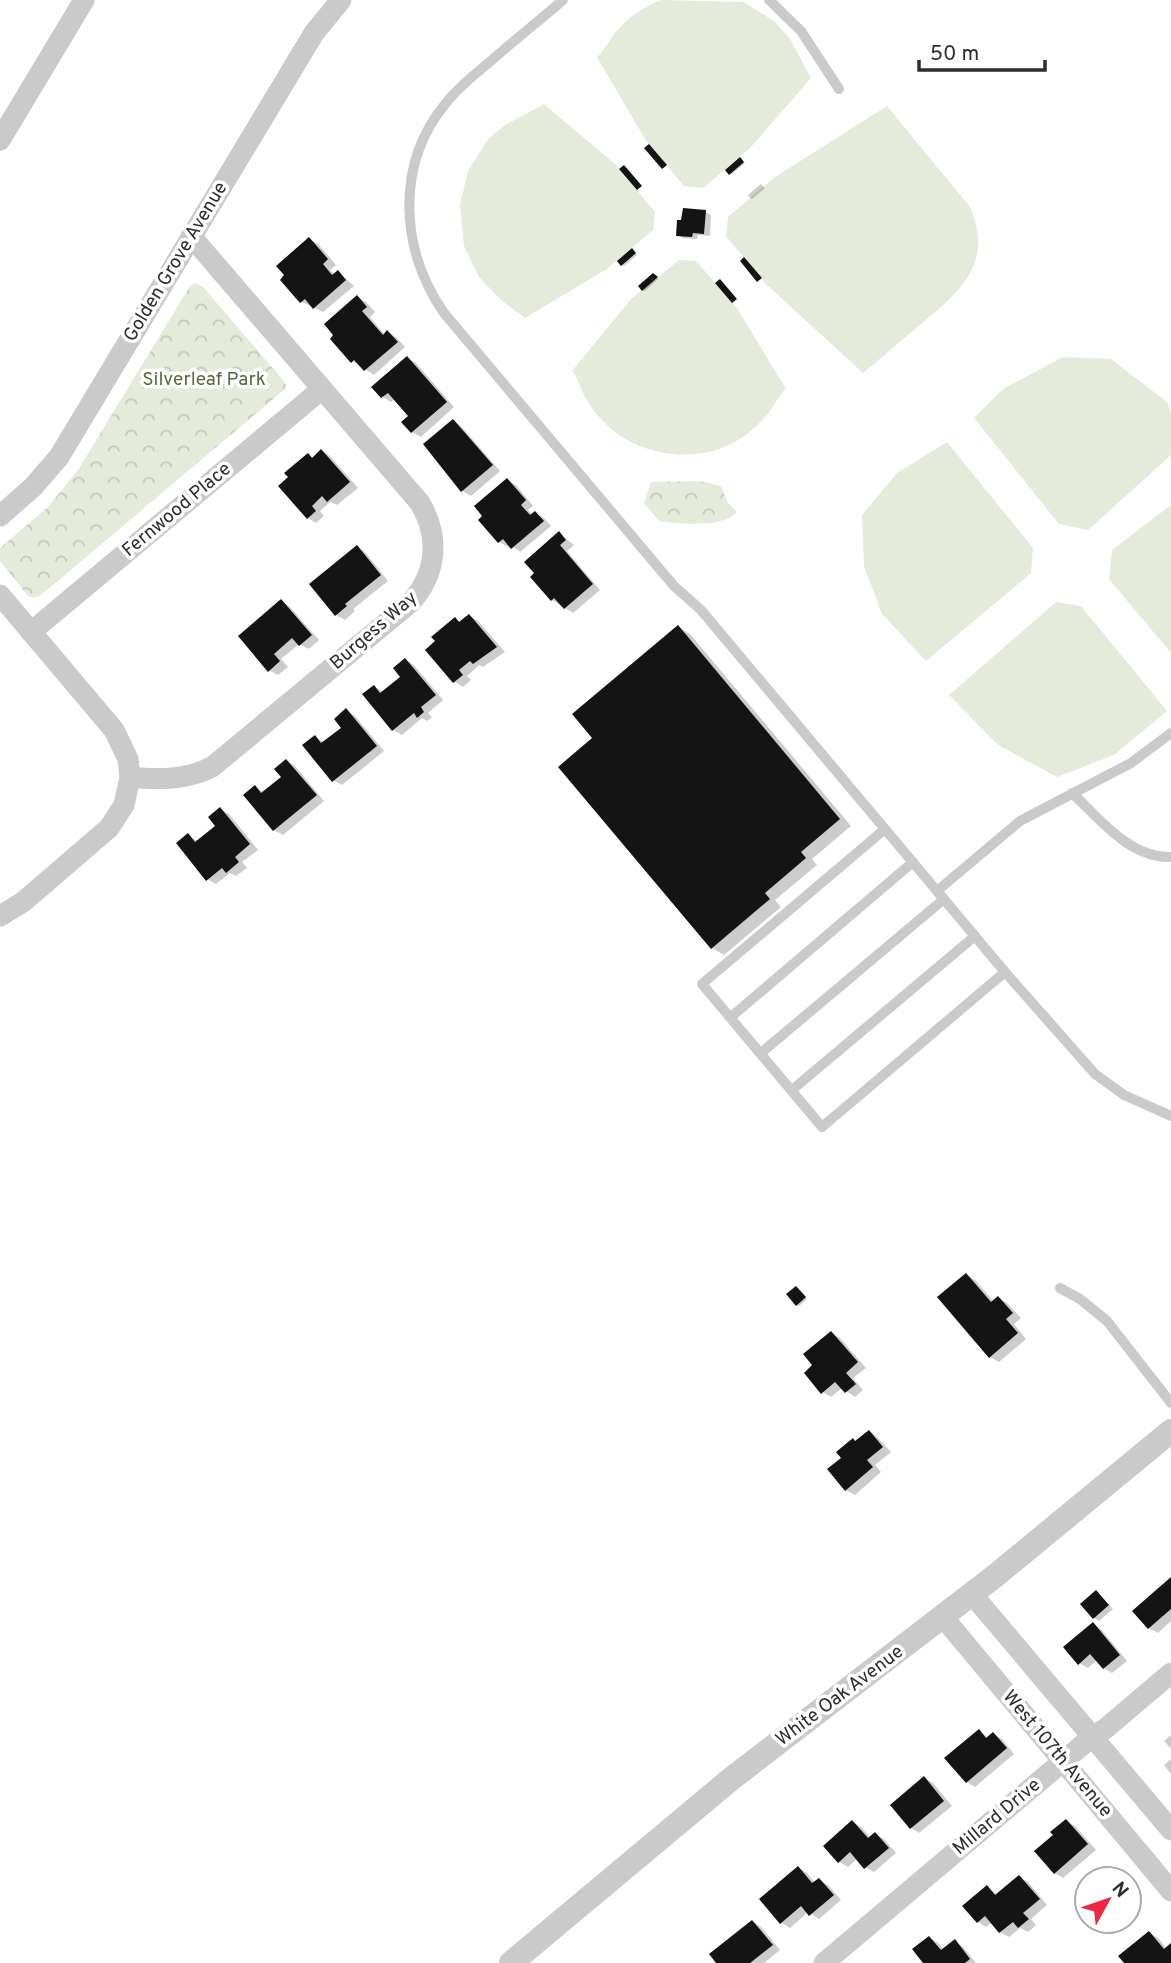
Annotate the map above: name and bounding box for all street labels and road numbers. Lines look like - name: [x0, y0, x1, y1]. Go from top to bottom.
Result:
- street label: Golden Grove Avenue: [119, 178, 233, 346]
- street label: Fernwood Place: [118, 457, 236, 563]
- street label: Burgess Way: [325, 586, 423, 676]
- street label: White Oak Avenue: [771, 1640, 909, 1752]
- street label: West 107th Avenue: [997, 1685, 1117, 1823]
- street label: Millard Drive: [948, 1773, 1046, 1861]

